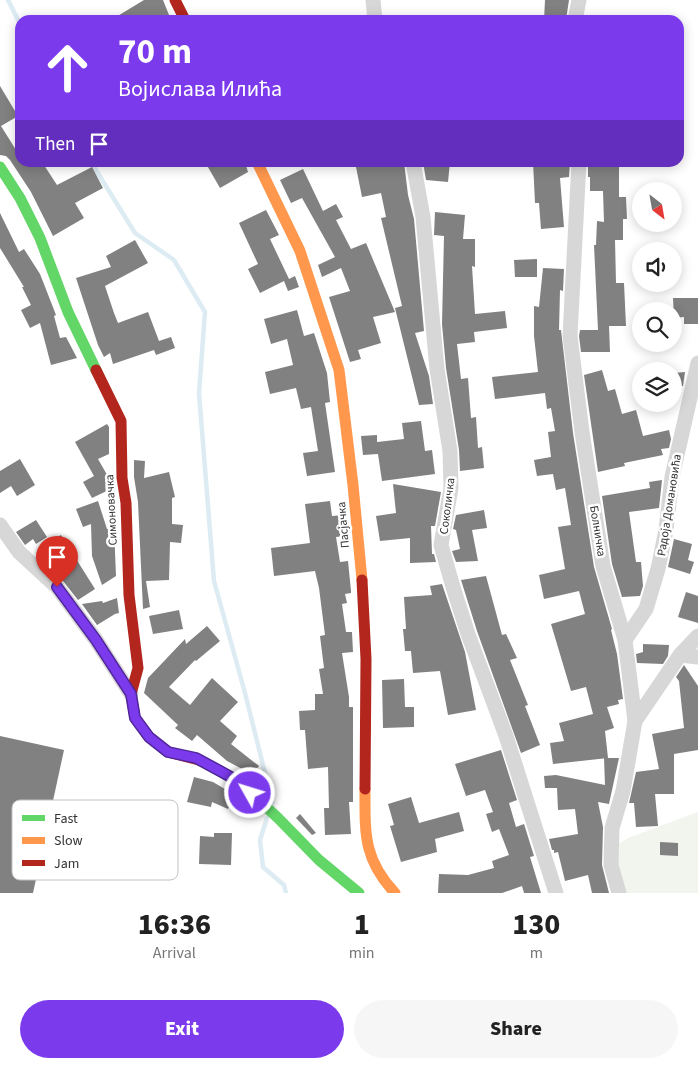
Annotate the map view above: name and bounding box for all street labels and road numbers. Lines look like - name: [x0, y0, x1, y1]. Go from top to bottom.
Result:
- street label: Радоја Домановића: [653, 453, 686, 557]
- street label: Симоновачка: [101, 474, 122, 546]
- street label: Соколичка: [436, 477, 459, 535]
- street label: Пасјачка: [333, 501, 354, 549]
- street label: Болничка: [585, 504, 610, 558]

